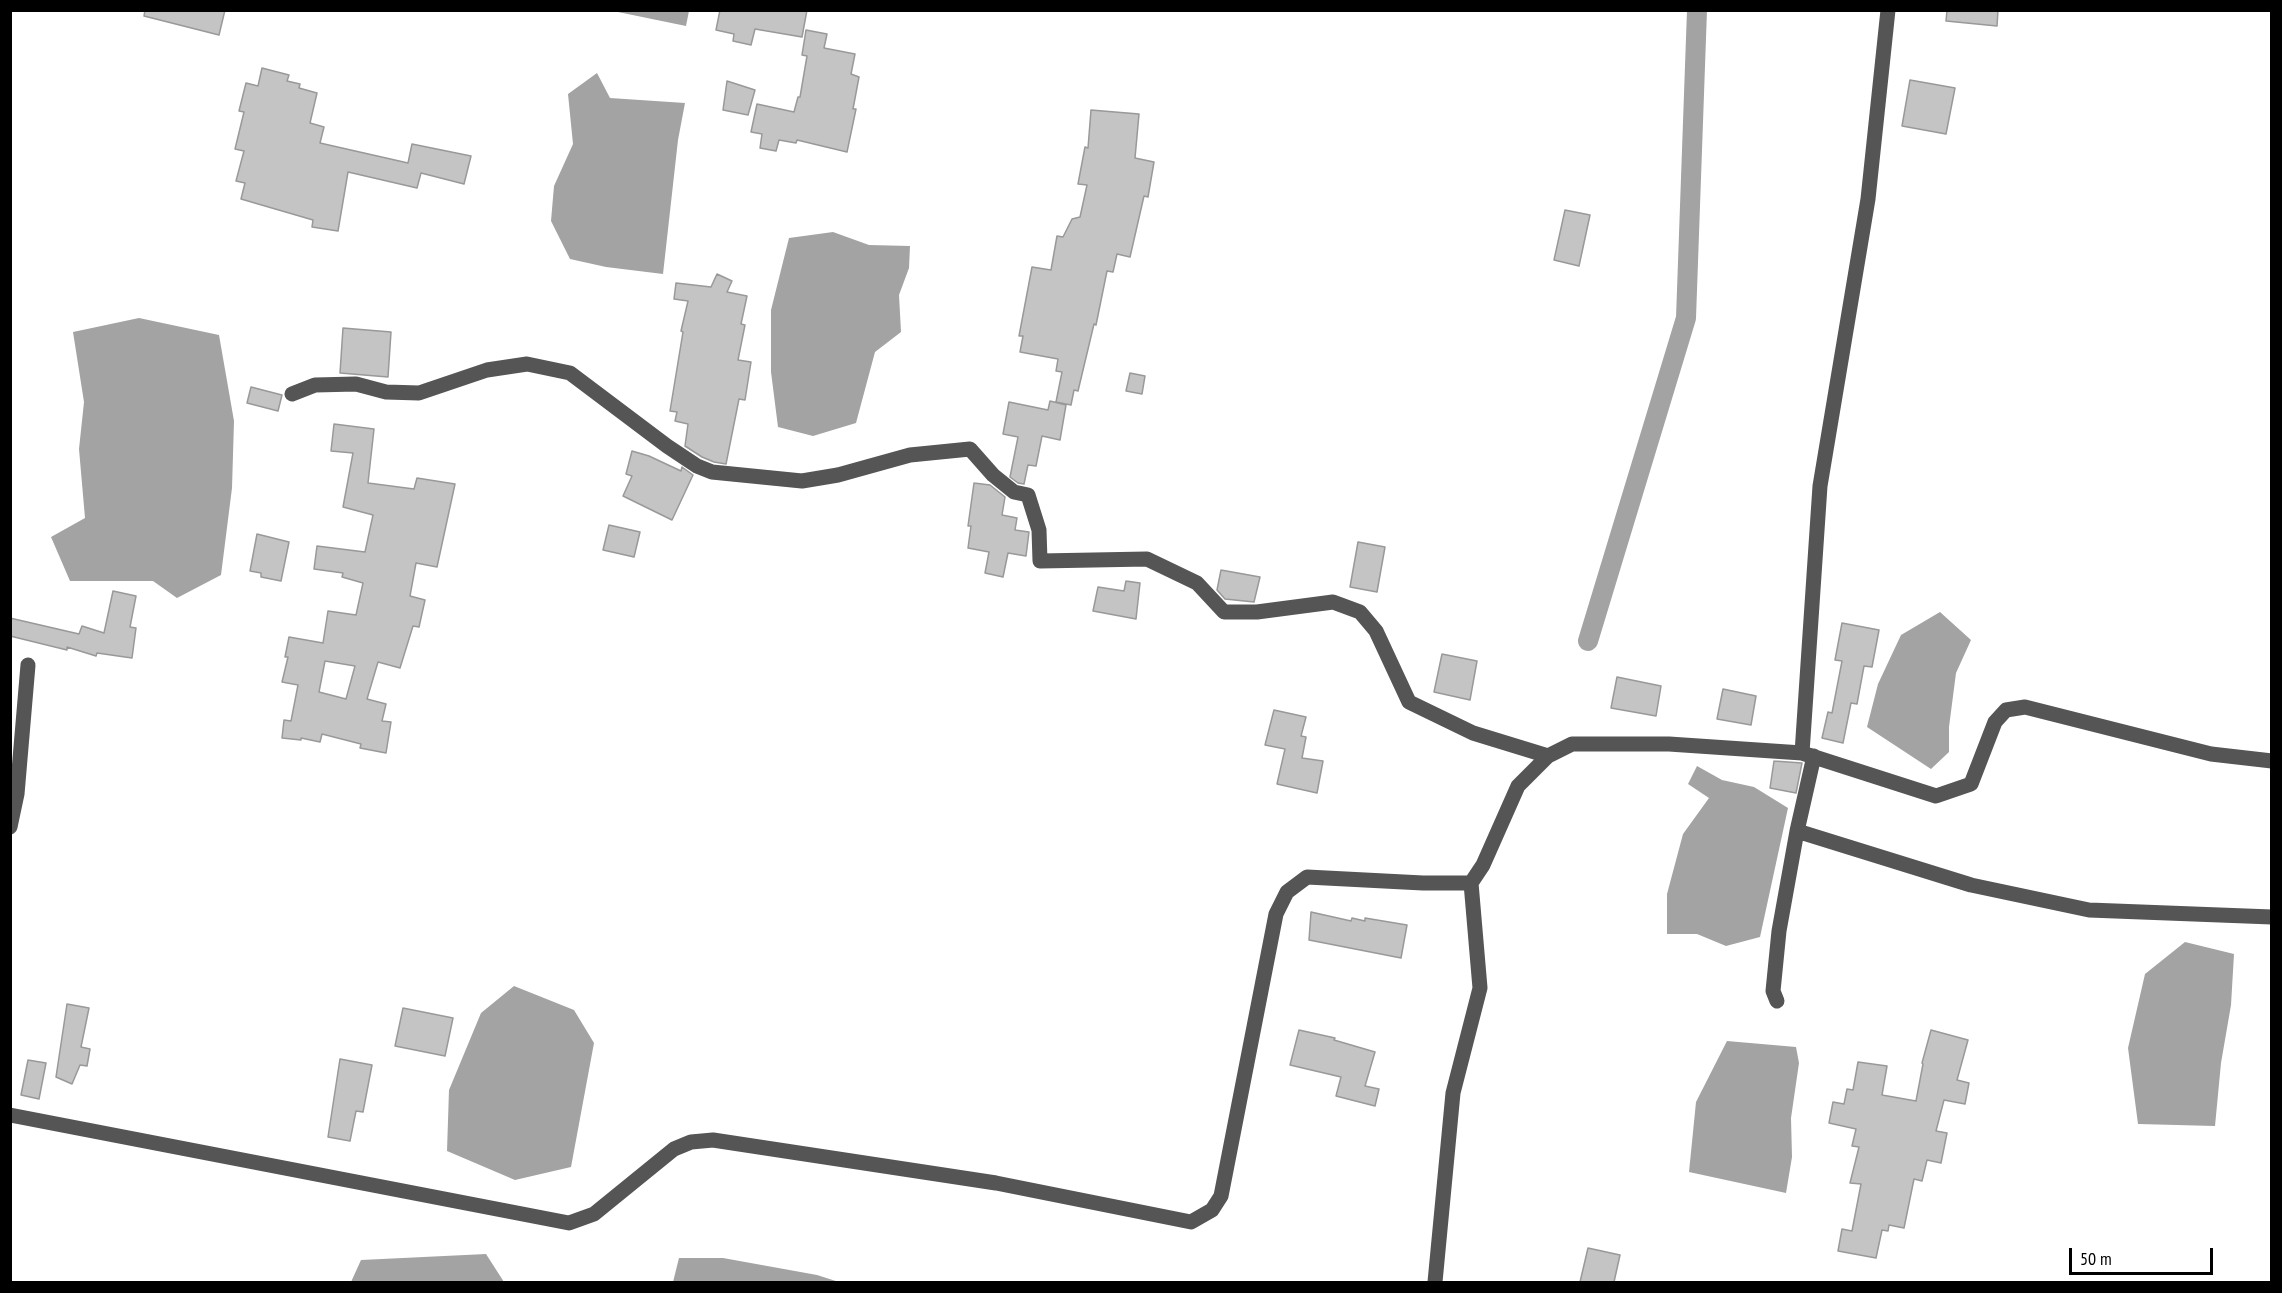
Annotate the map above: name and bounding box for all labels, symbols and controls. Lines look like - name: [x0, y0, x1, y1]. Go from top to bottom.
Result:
- scale bar: [2072, 1236, 2216, 1274]
- text: 50 m: [2080, 1247, 2112, 1270]

